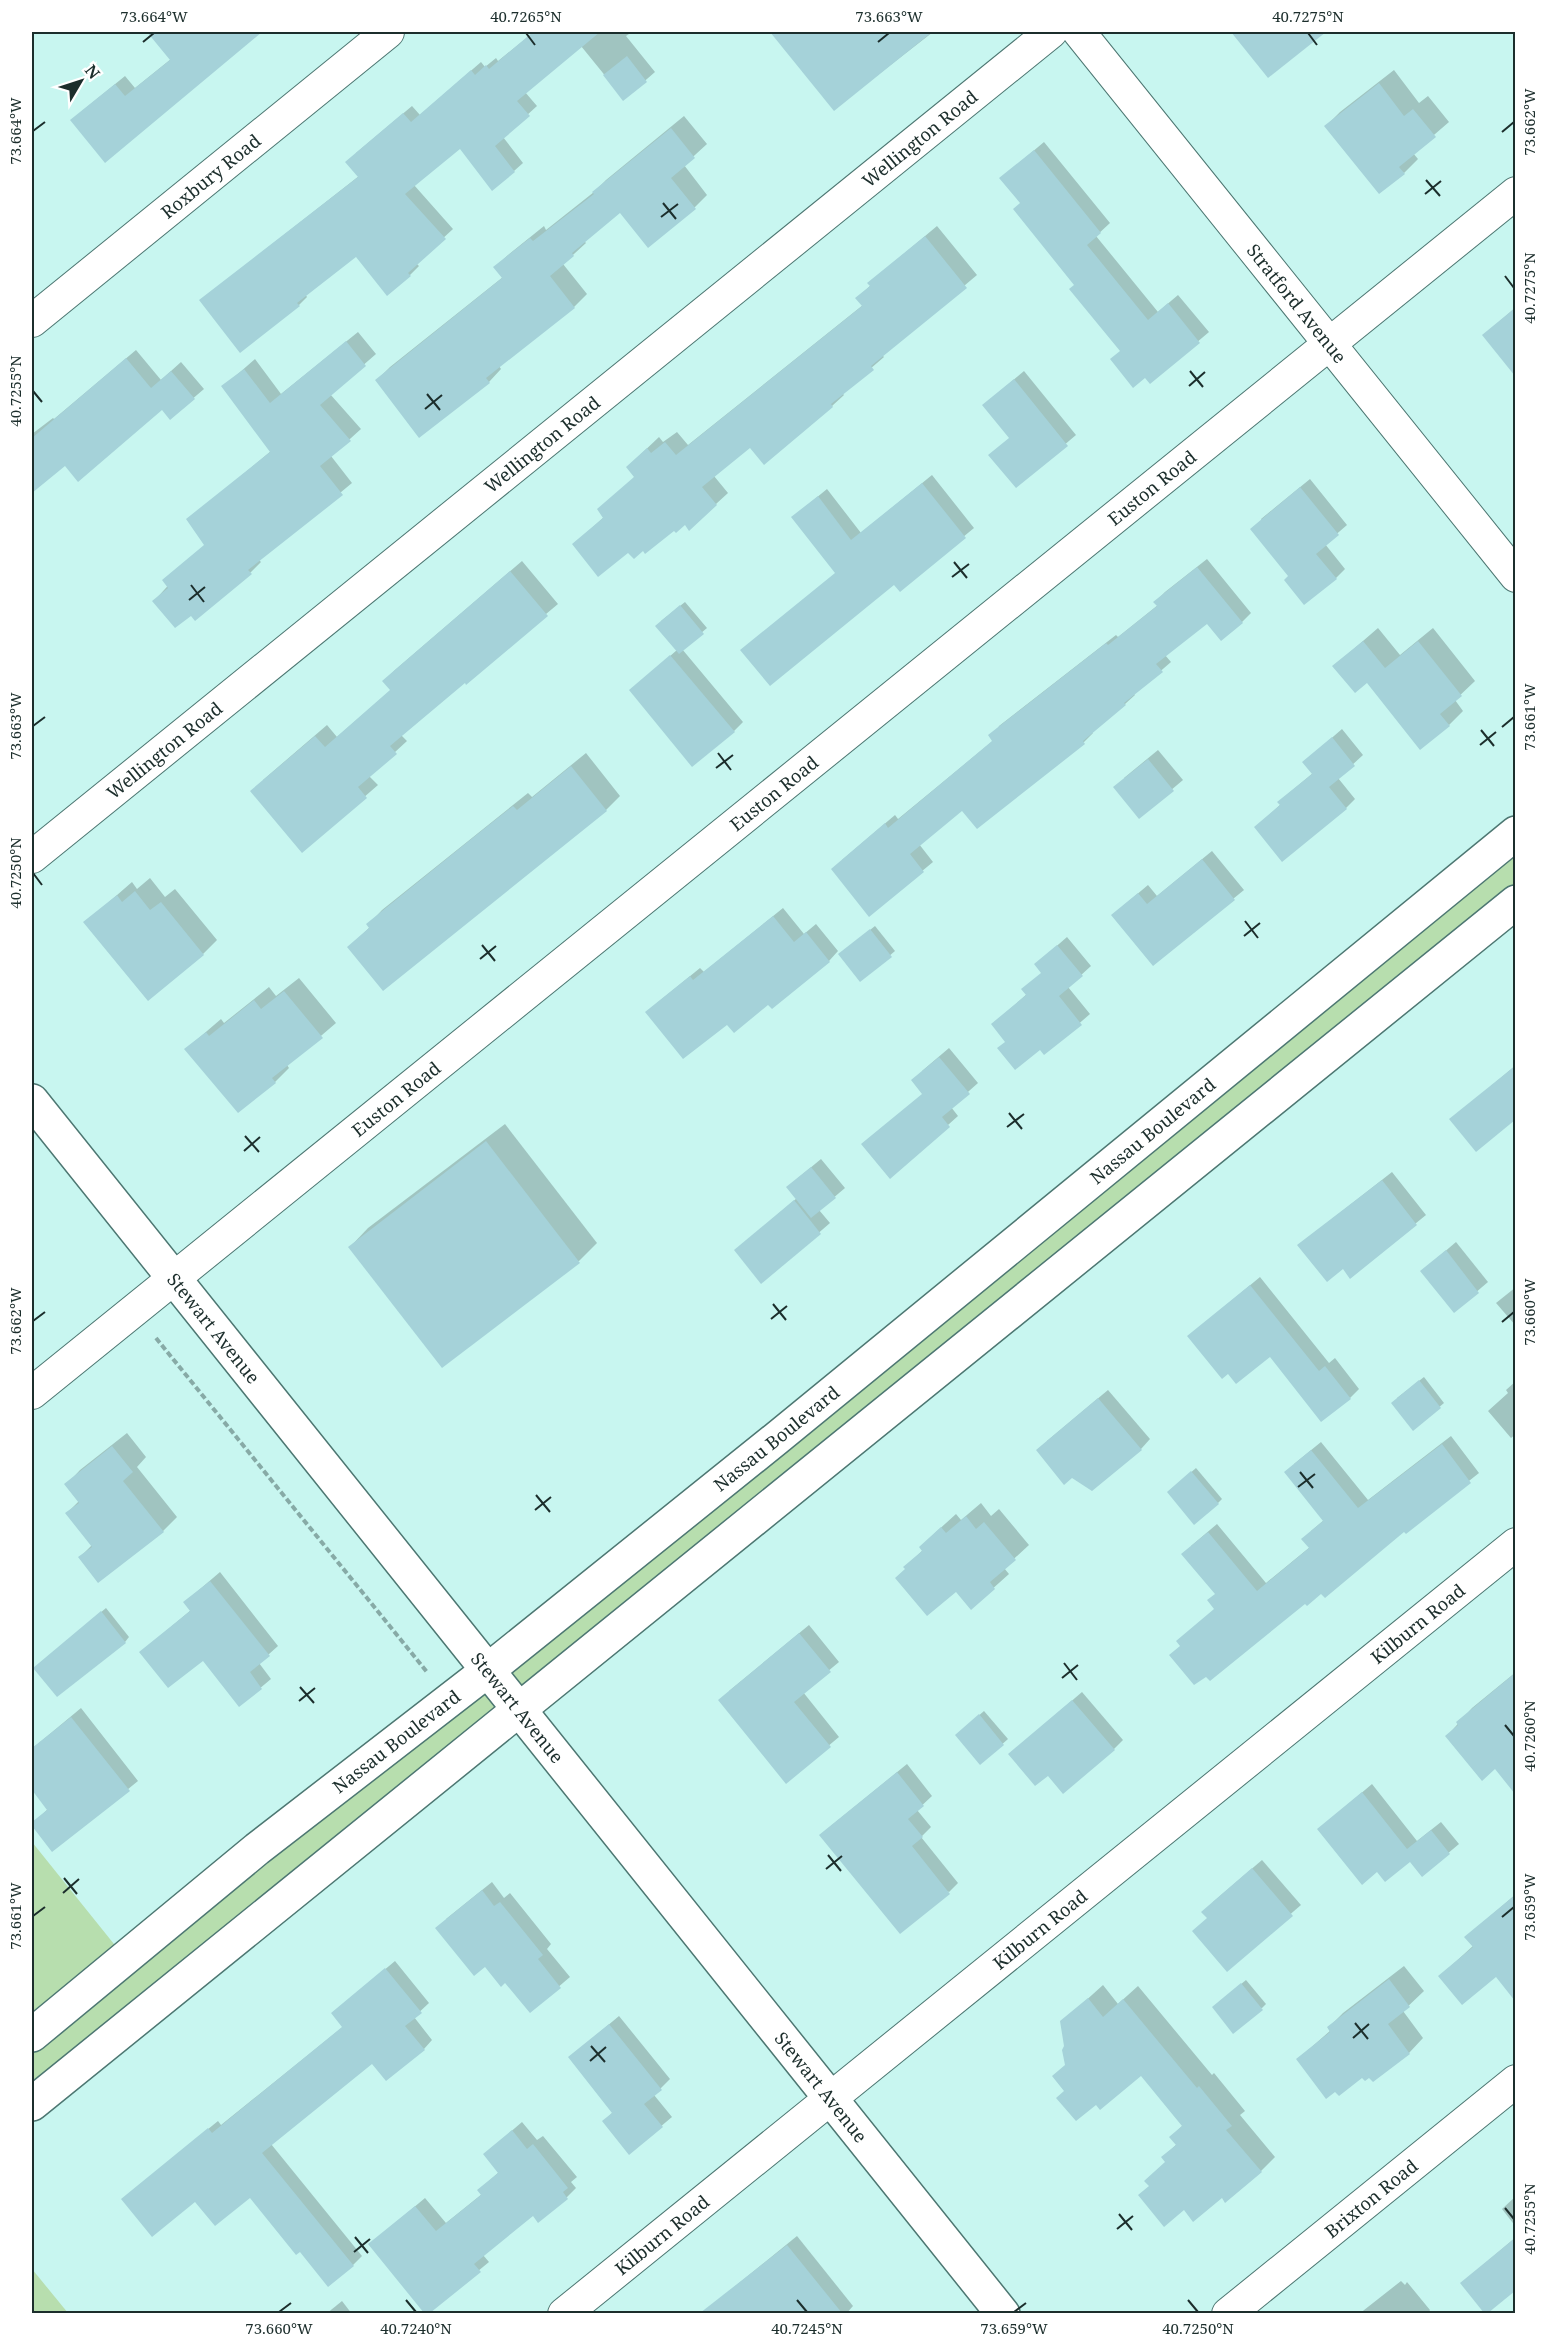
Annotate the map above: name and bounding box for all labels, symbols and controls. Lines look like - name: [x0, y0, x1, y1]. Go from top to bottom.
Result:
- text: 73.664°W: [120, 6, 188, 26]
- text: 40.7265°N: [490, 6, 562, 26]
- text: 73.663°W: [855, 6, 923, 26]
- text: 40.7275°N: [1272, 6, 1344, 26]
- north arrow: [51, 51, 111, 111]
- text: N: [80, 60, 105, 84]
- street label: Wellington Road: [857, 84, 982, 192]
- text: 73.662°W: [1519, 88, 1539, 156]
- text: 73.664°W: [5, 97, 25, 165]
- street label: Roxbury Road: [156, 128, 265, 224]
- street label: Stratford Avenue: [1242, 239, 1352, 368]
- text: 40.7275°N: [1519, 252, 1539, 324]
- text: 40.7255°N: [5, 355, 25, 427]
- street label: Wellington Road: [479, 390, 605, 498]
- street label: Euston Road: [1102, 445, 1201, 531]
- text: 73.661°W: [1519, 683, 1539, 751]
- text: 73.663°W: [5, 692, 25, 760]
- street label: Wellington Road: [101, 696, 227, 804]
- street label: Euston Road: [725, 750, 823, 836]
- text: 40.7250°N: [5, 837, 25, 909]
- street label: Euston Road: [347, 1056, 445, 1142]
- street label: Nassau Boulevard: [1085, 1072, 1220, 1189]
- street label: Stewart Avenue: [162, 1268, 266, 1389]
- text: 73.660°W: [1519, 1278, 1539, 1346]
- text: 73.662°W: [5, 1287, 25, 1355]
- street label: Nassau Boulevard: [708, 1380, 844, 1496]
- street label: Kilburn Road: [1366, 1578, 1470, 1669]
- street label: Stewart Avenue: [466, 1647, 569, 1768]
- street label: Nassau Boulevard: [327, 1684, 465, 1798]
- text: 40.7260°N: [1519, 1700, 1539, 1772]
- text: 73.659°W: [1519, 1873, 1539, 1941]
- text: 73.661°W: [5, 1882, 25, 1950]
- street label: Kilburn Road: [988, 1884, 1092, 1975]
- street label: Stewart Avenue: [770, 2027, 873, 2147]
- street label: Brixton Road: [1320, 2153, 1422, 2243]
- text: 40.7255°N: [1519, 2183, 1539, 2255]
- street label: Kilburn Road: [610, 2189, 714, 2280]
- text: 73.660°W: [245, 2318, 313, 2338]
- text: 40.7240°N: [380, 2318, 452, 2338]
- text: 40.7245°N: [771, 2318, 843, 2338]
- text: 73.659°W: [980, 2318, 1048, 2338]
- text: 40.7250°N: [1162, 2318, 1234, 2338]

